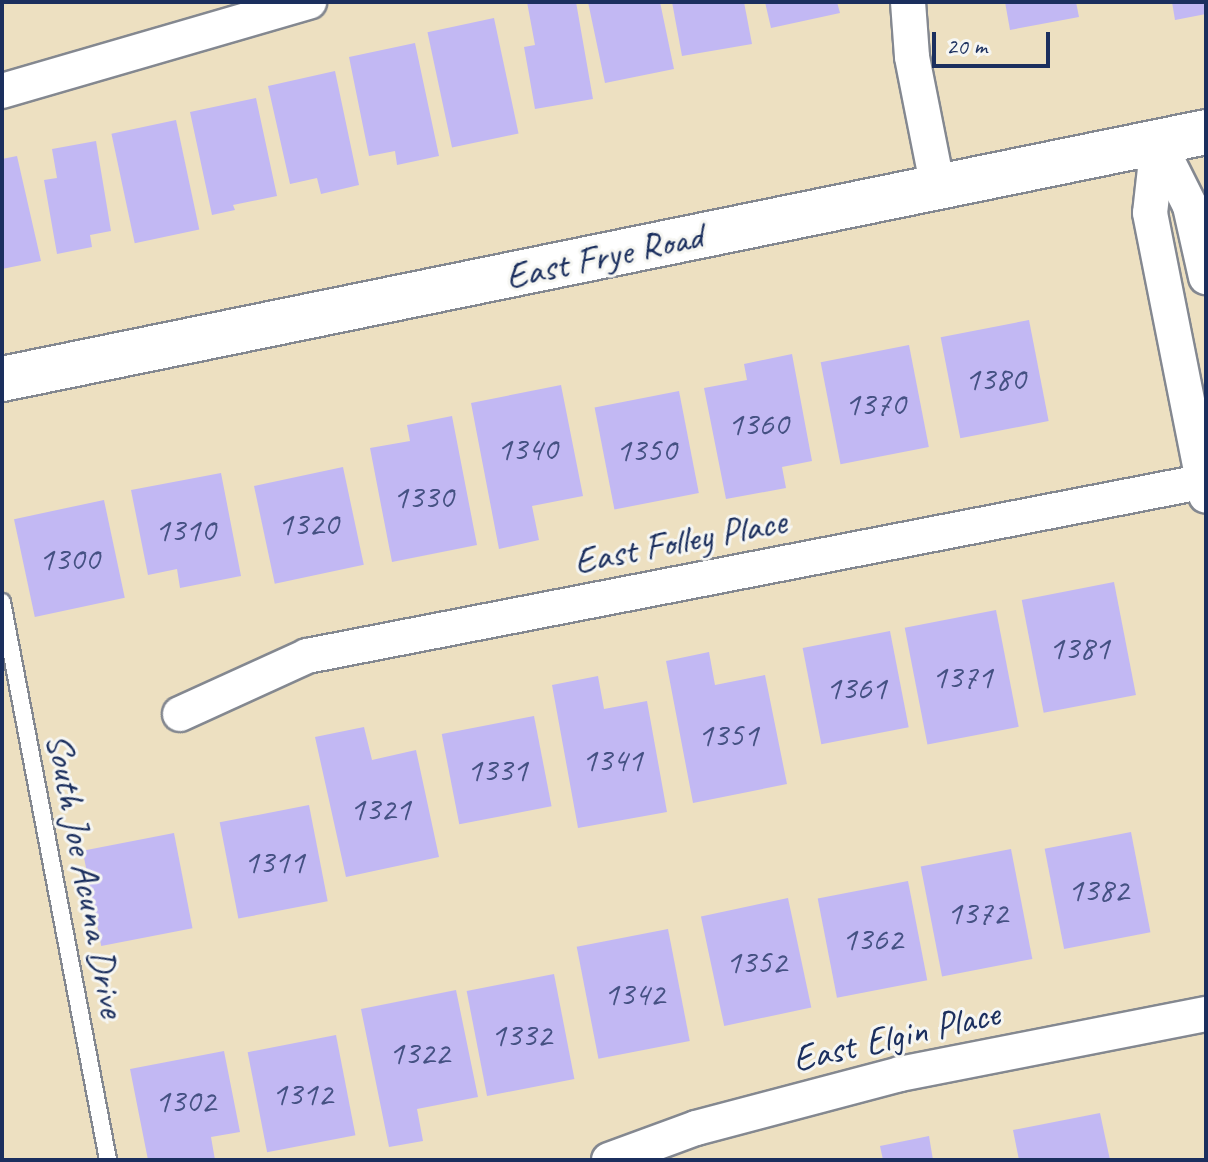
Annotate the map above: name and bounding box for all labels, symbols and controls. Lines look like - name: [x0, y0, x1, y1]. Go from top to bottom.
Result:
- scale bar: [936, 16, 1054, 66]
- text: 20 m: [946, 31, 987, 61]
- street label: East Frye Road: [501, 213, 707, 299]
- house number: 1380: [964, 359, 1026, 399]
- house number: 1370: [844, 384, 906, 424]
- house number: 1360: [727, 404, 789, 444]
- house number: 1340: [496, 429, 558, 469]
- house number: 1350: [615, 430, 677, 470]
- house number: 1330: [392, 477, 454, 517]
- street label: East Folley Place: [570, 498, 790, 584]
- house number: 1320: [277, 504, 339, 544]
- house number: 1310: [154, 510, 216, 550]
- house number: 1300: [38, 539, 100, 579]
- house number: 1381: [1048, 628, 1110, 668]
- house number: 1371: [931, 657, 993, 697]
- house number: 1361: [825, 668, 887, 708]
- house number: 1351: [697, 715, 759, 755]
- street label: South Joe Acuna Drive: [36, 730, 136, 1020]
- house number: 1341: [581, 740, 643, 780]
- house number: 1331: [466, 750, 528, 790]
- house number: 1321: [349, 789, 411, 829]
- house number: 1311: [243, 842, 305, 882]
- house number: 1382: [1067, 870, 1129, 910]
- house number: 1372: [946, 893, 1008, 933]
- house number: 1362: [841, 919, 903, 959]
- house number: 1352: [725, 942, 787, 982]
- house number: 1342: [603, 974, 665, 1014]
- street label: East Elgin Place: [788, 990, 1004, 1082]
- house number: 1332: [490, 1015, 552, 1055]
- house number: 1322: [388, 1033, 450, 1073]
- house number: 1312: [271, 1074, 333, 1114]
- house number: 1302: [154, 1081, 216, 1121]

